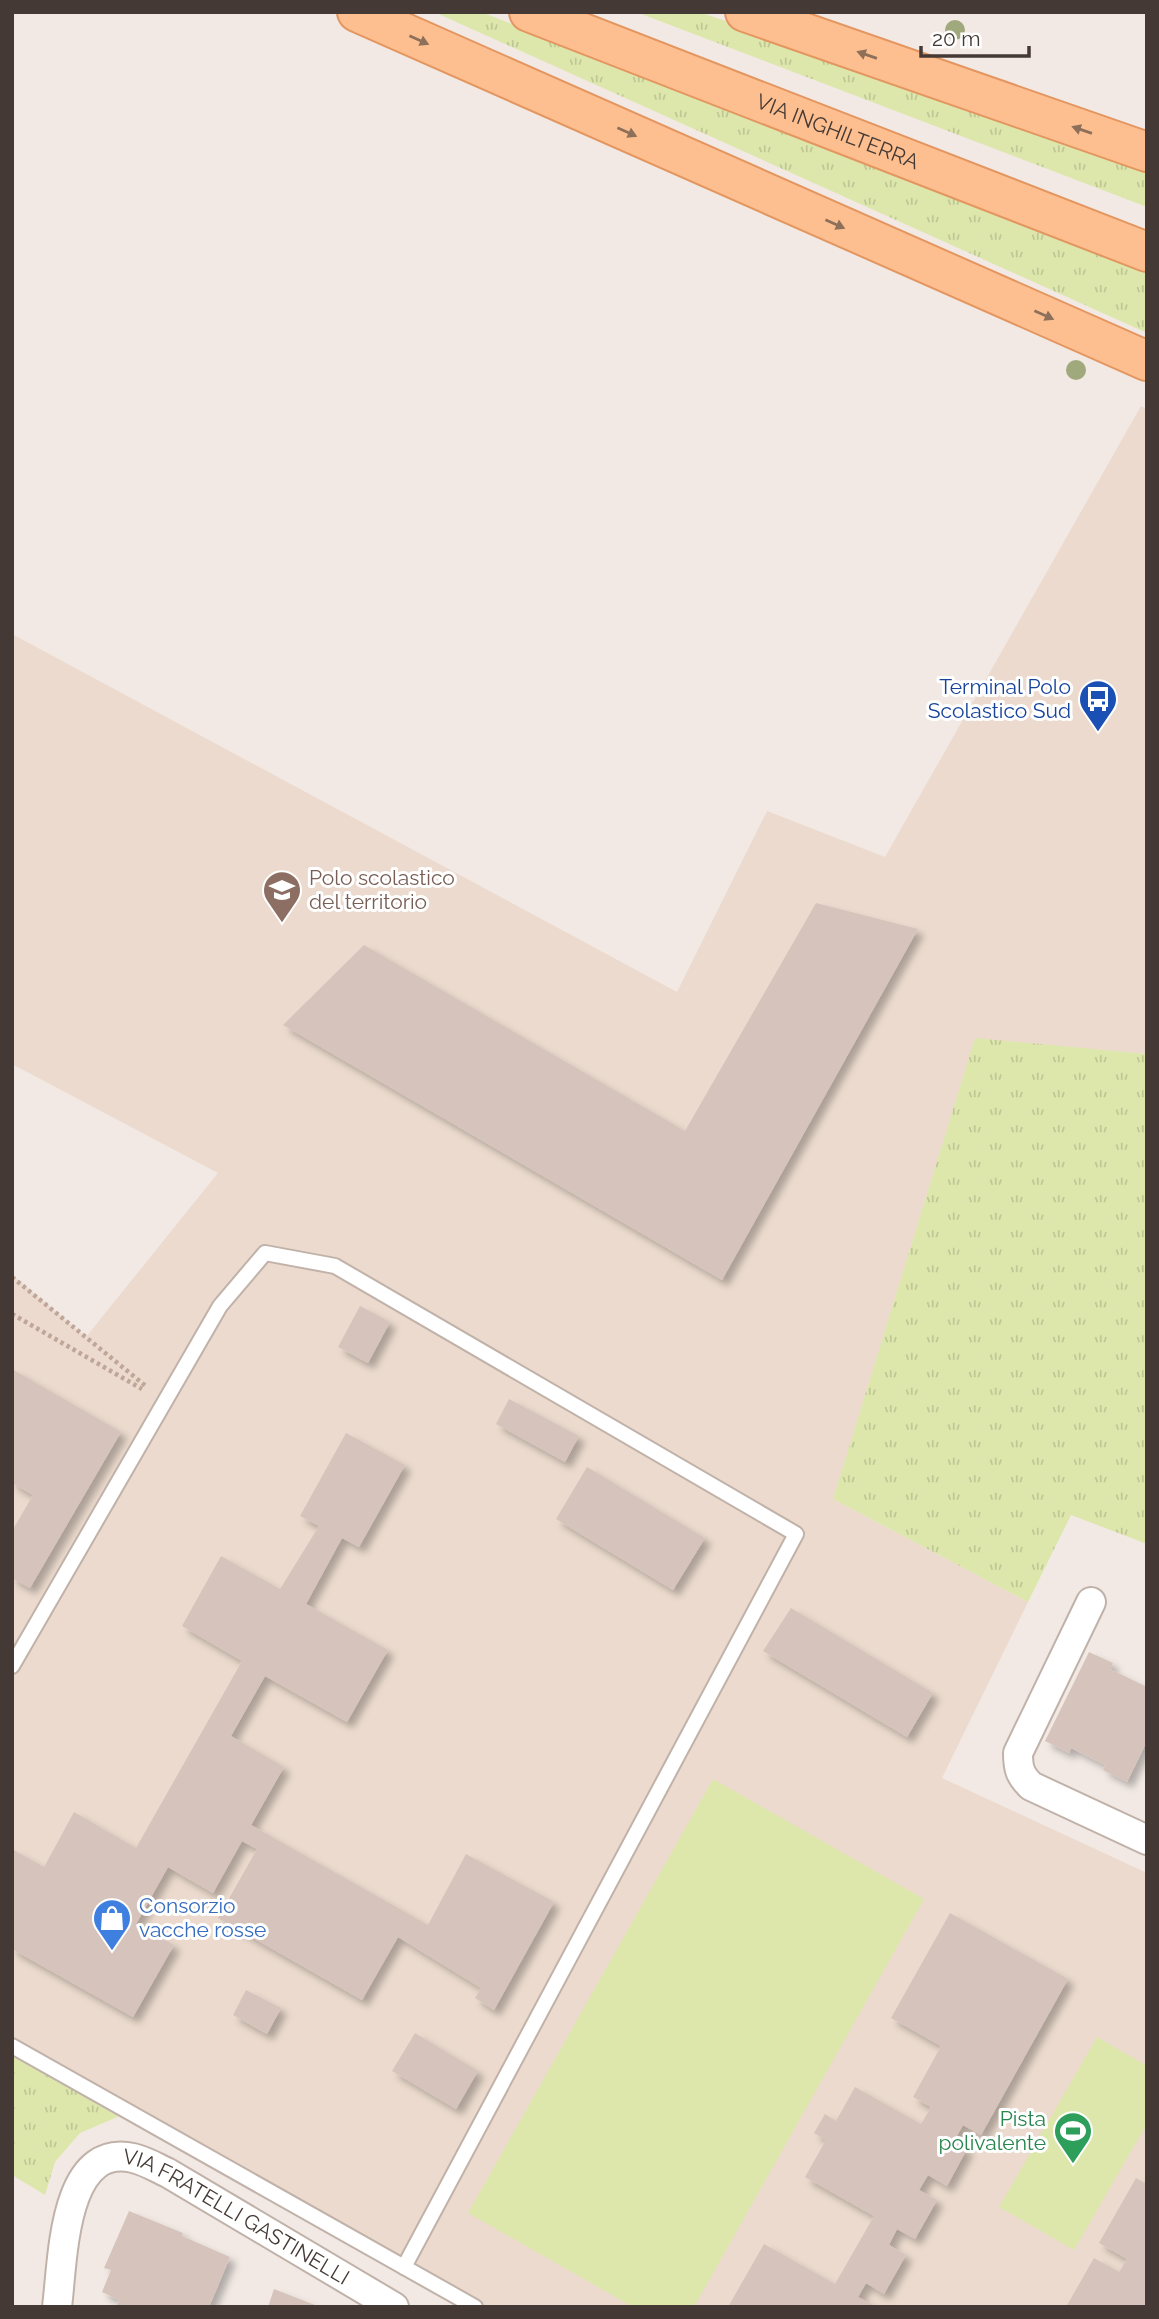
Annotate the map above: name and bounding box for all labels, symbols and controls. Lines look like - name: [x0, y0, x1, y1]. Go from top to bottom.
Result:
- scale bar: [921, 14, 1030, 58]
- text: 20 m: [932, 26, 980, 51]
- one-way arrow: [409, 35, 430, 46]
- one-way arrow: [857, 49, 878, 60]
- street label: VIA INGHILTERRA: [753, 88, 923, 174]
- one-way arrow: [1072, 124, 1093, 135]
- one-way arrow: [617, 127, 638, 138]
- one-way arrow: [825, 219, 846, 230]
- one-way arrow: [1034, 309, 1054, 321]
- place label: Terminal Polo Scolastico Sud: [928, 674, 1071, 723]
- bus stop icon: Terminal Polo Scolastico Sud: [1077, 678, 1119, 733]
- place label: Polo scolastico del territorio: [309, 865, 455, 914]
- school or university icon: Polo scolastico del territorio: [261, 869, 303, 924]
- place label: Consorzio vacche rosse: [139, 1893, 266, 1942]
- shop icon: Consorzio vacche rosse: [91, 1897, 133, 1952]
- place label: Pista polivalente: [939, 2106, 1046, 2155]
- sports icon: Pista polivalente: [1052, 2110, 1094, 2165]
- street label: VIA FRATELLI GASTINELLI: [121, 2143, 354, 2290]

